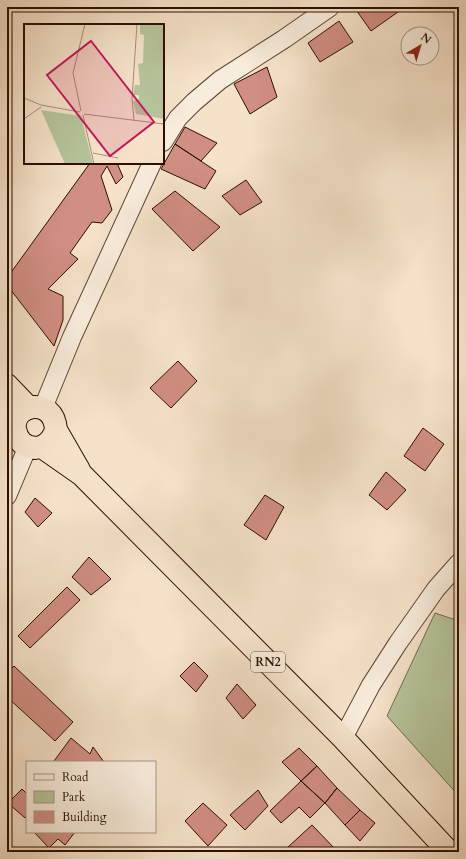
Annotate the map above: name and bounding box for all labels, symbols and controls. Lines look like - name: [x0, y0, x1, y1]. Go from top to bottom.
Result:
- inset map: [24, 24, 164, 164]
- north arrow: [400, 26, 440, 66]
- text: N: [417, 30, 435, 48]
- road number: RN2: [251, 652, 285, 672]
- legend: [26, 761, 156, 833]
- text: Road: [62, 769, 89, 785]
- text: Park: [62, 789, 86, 805]
- text: Building: [62, 809, 107, 825]

